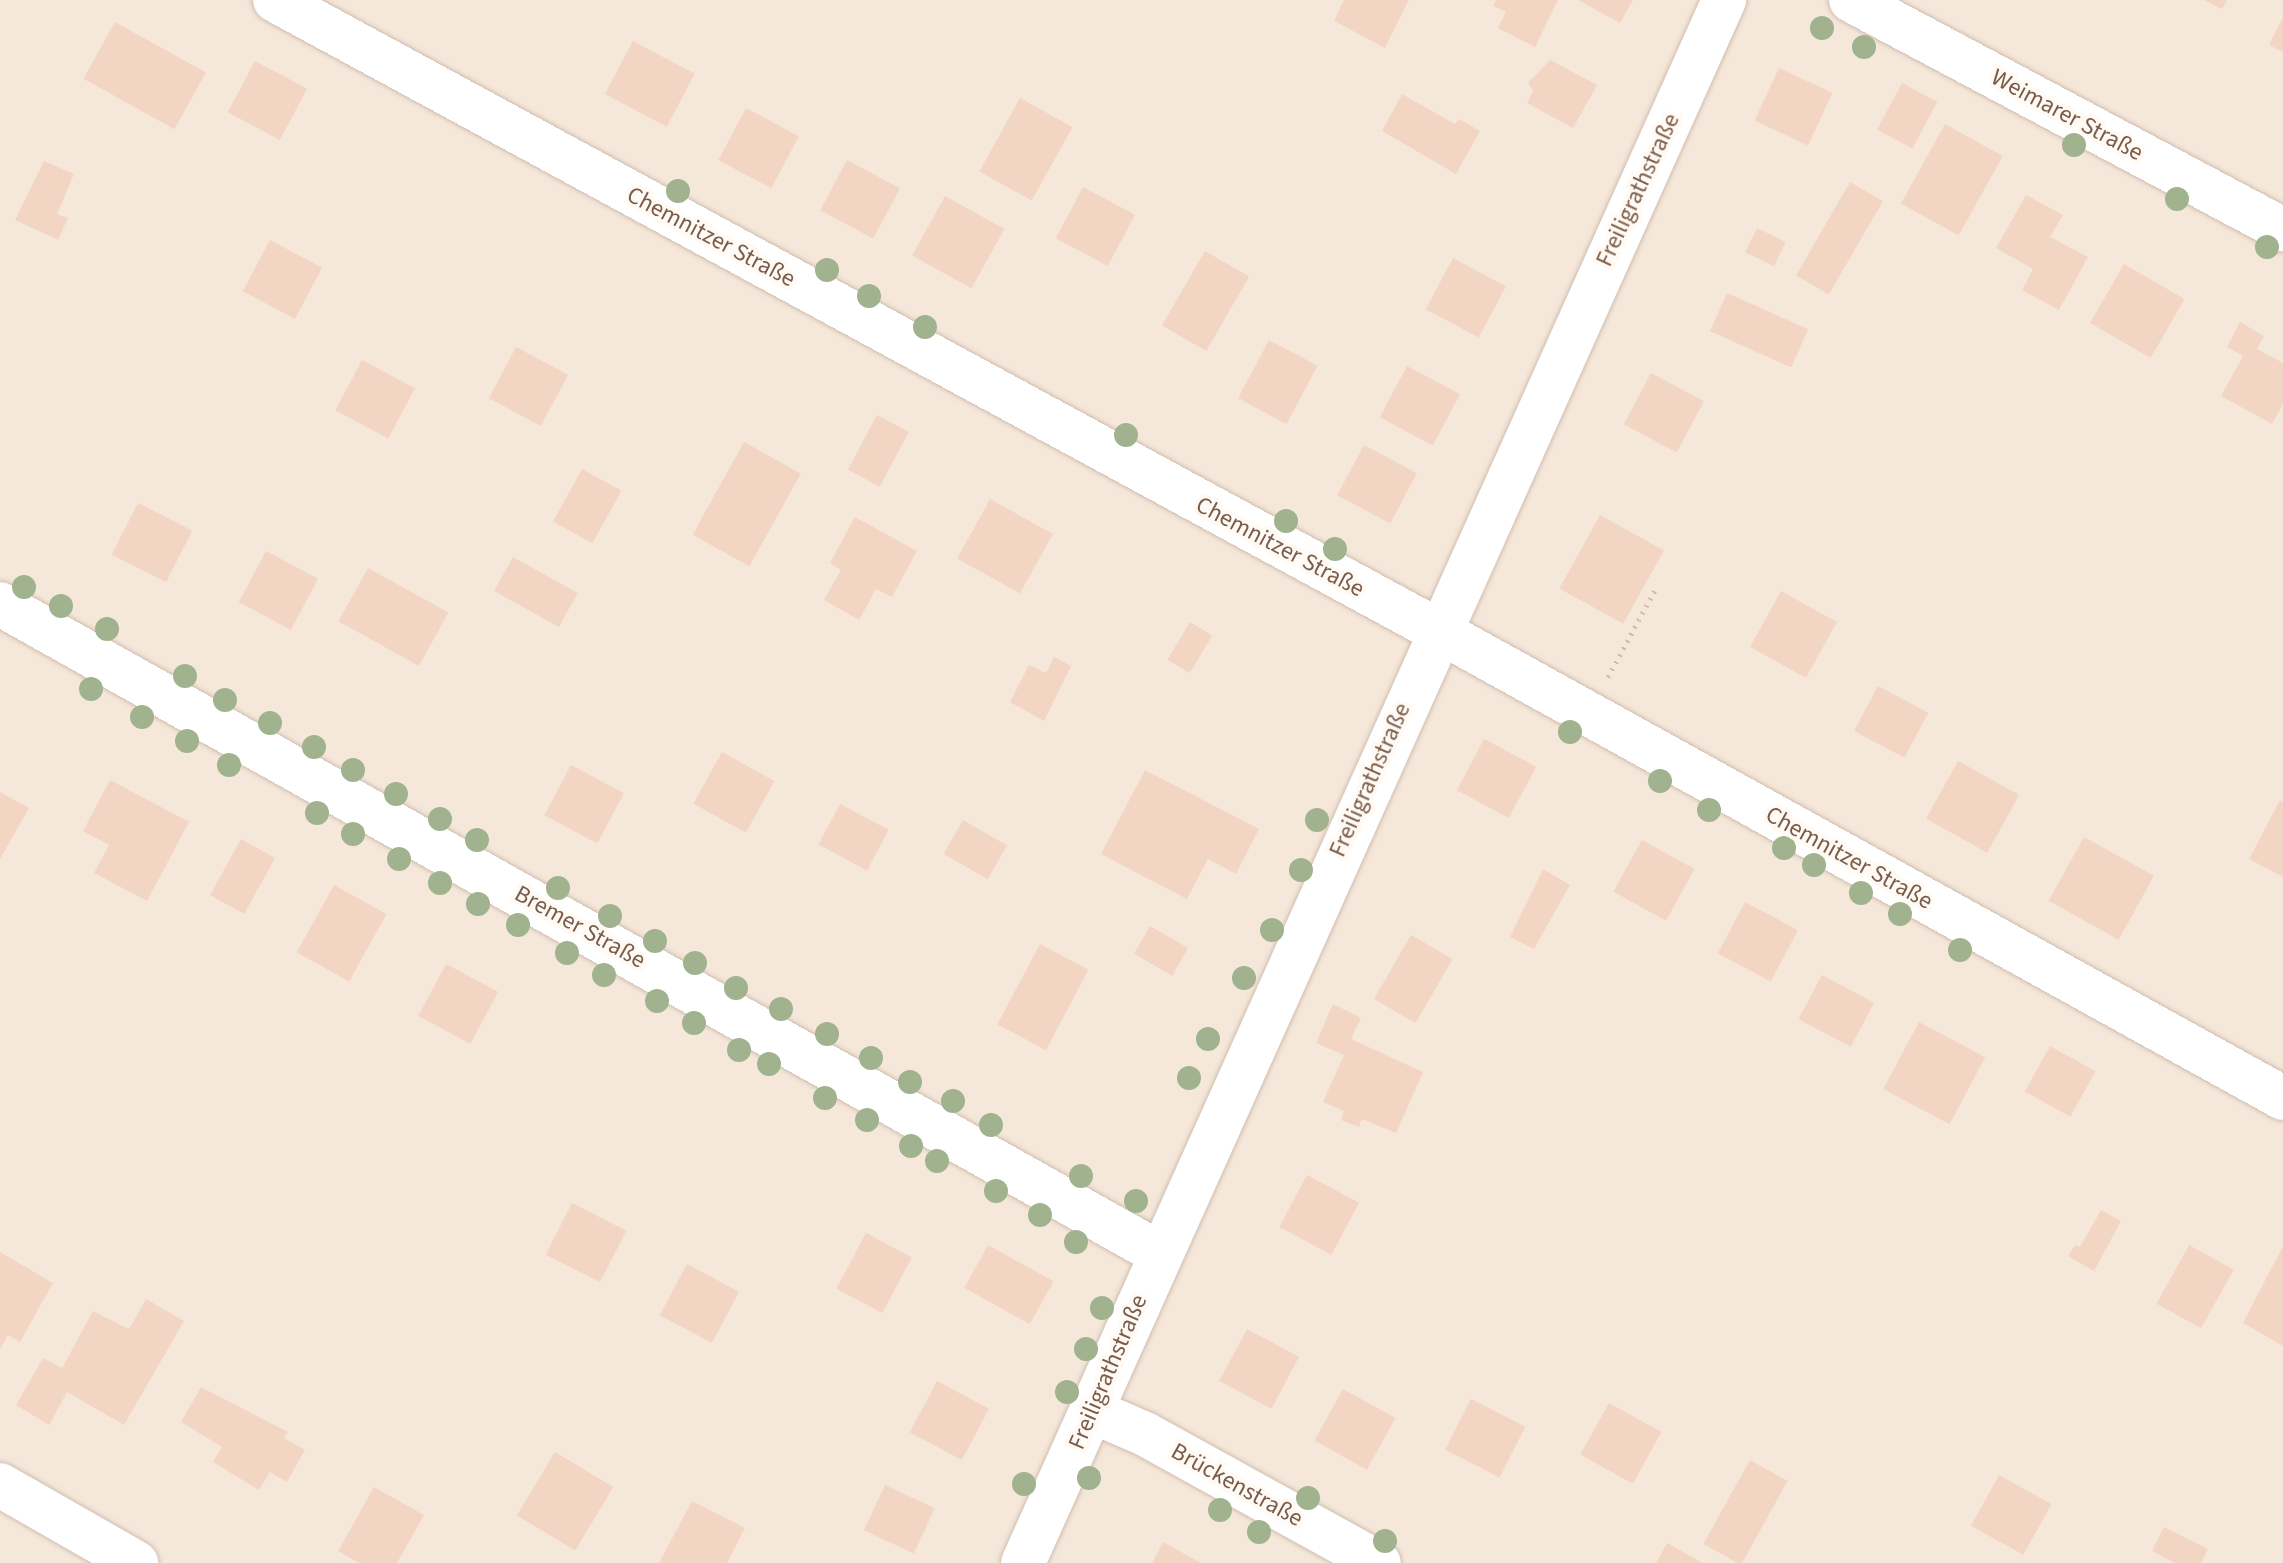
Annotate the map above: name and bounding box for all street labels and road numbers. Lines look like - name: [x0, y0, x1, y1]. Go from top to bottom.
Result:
- street label: Weimarer Straße: [1986, 63, 2148, 167]
- street label: Freiligrathstraße: [1590, 109, 1686, 271]
- street label: Chemnitzer Straße: [622, 180, 800, 294]
- street label: Chemnitzer Straße: [1191, 490, 1369, 604]
- street label: Freiligrathstraße: [1323, 699, 1417, 861]
- street label: Chemnitzer Straße: [1760, 800, 1938, 916]
- street label: Bremer Straße: [510, 879, 650, 975]
- street label: Freiligrathstraße: [1062, 1290, 1154, 1454]
- street label: Brückenstraße: [1166, 1437, 1308, 1533]

